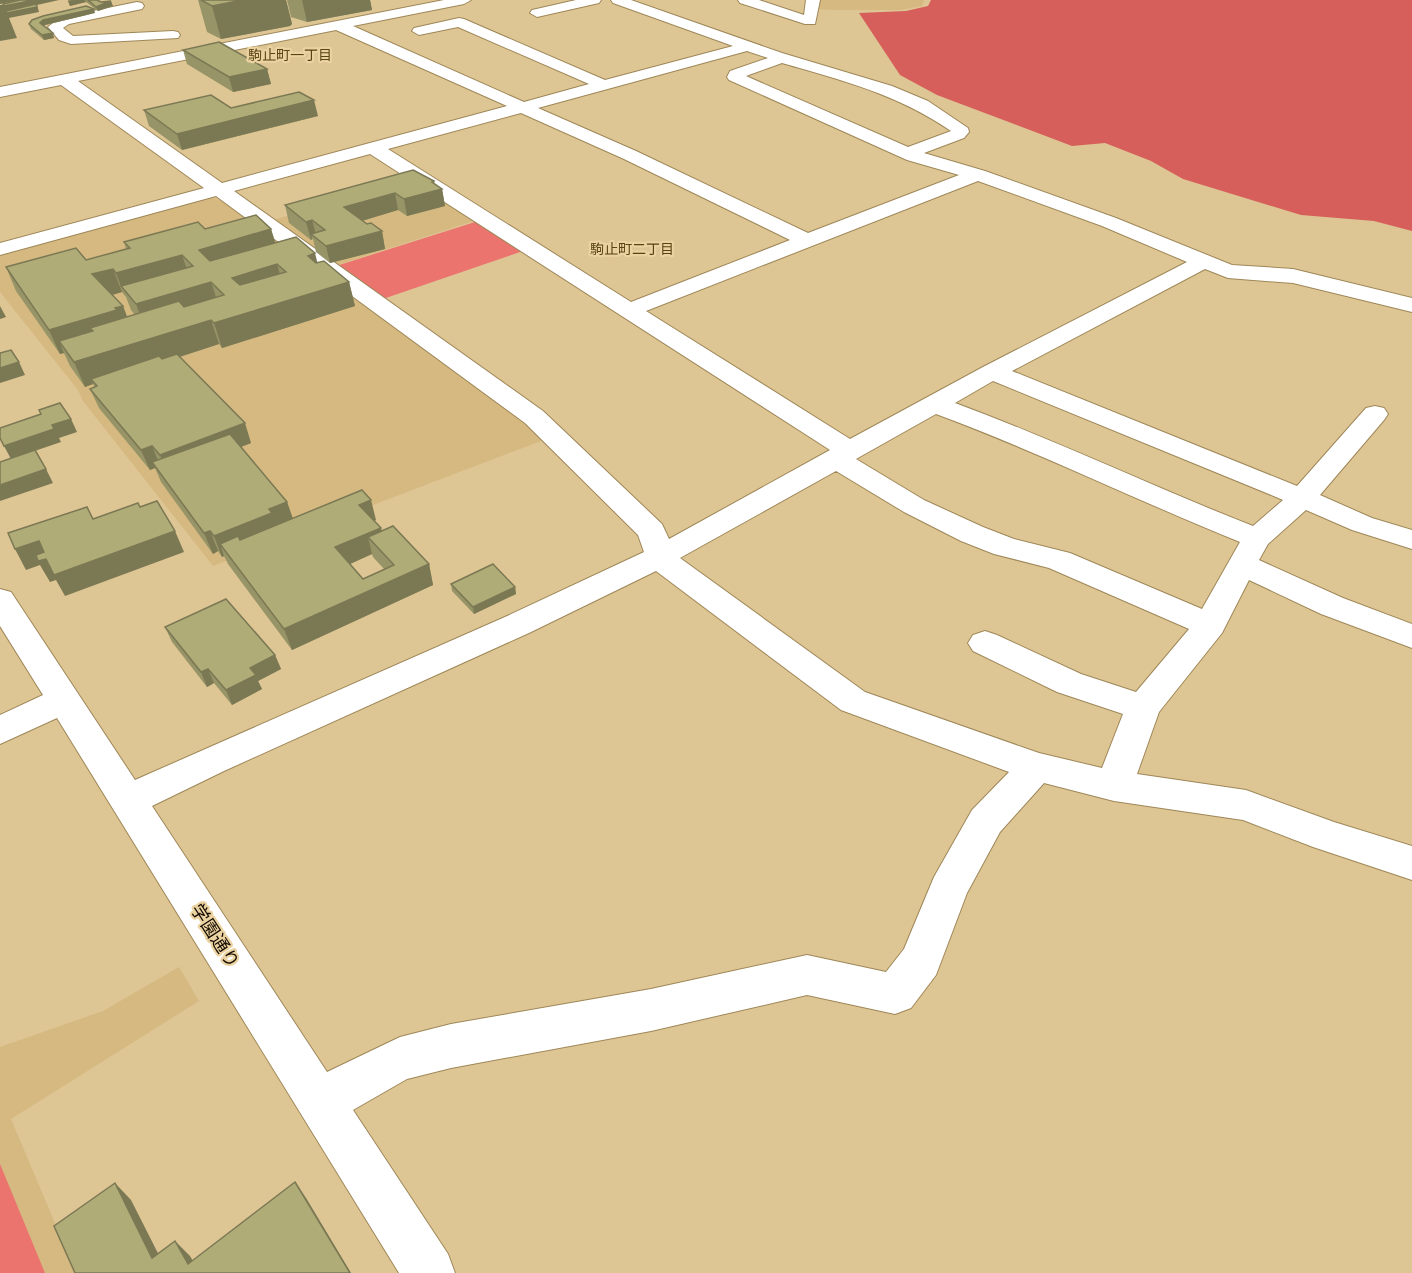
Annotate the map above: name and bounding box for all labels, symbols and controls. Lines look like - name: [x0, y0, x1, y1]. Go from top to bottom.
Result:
- district label: 駒止町一丁目: [248, 45, 332, 64]
- district label: 駒止町二丁目: [590, 239, 674, 258]
- street label: 学園通り: [186, 899, 246, 972]

